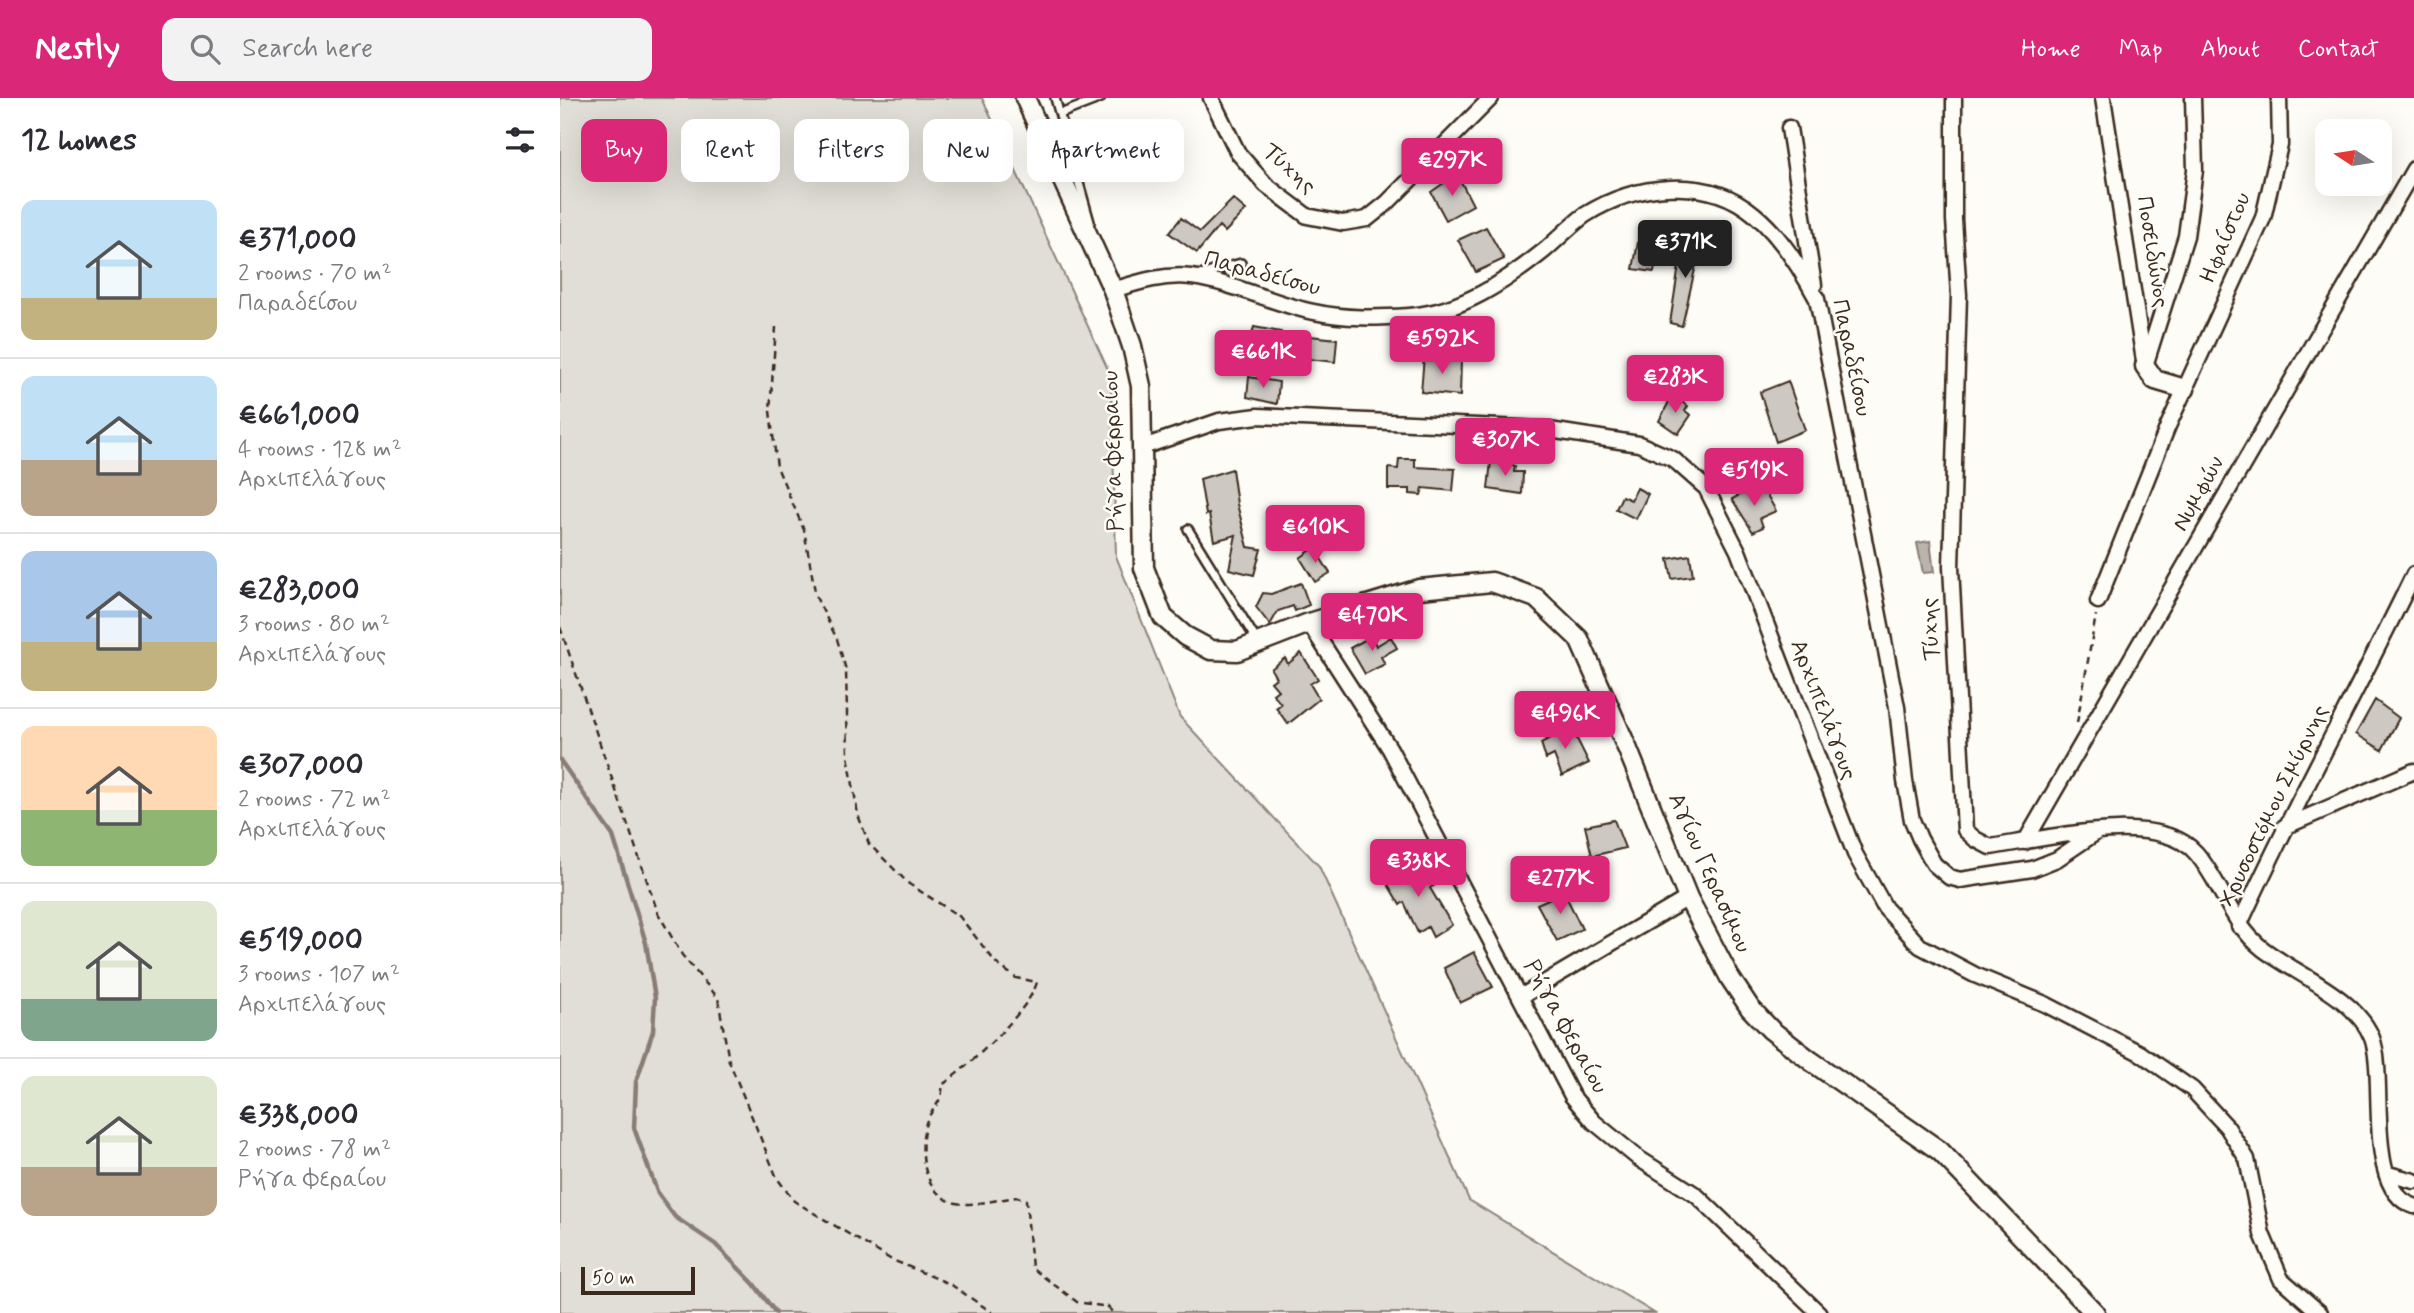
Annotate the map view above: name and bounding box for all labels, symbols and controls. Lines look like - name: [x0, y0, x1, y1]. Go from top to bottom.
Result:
- search box: [162, 18, 652, 81]
- text: Nestly: [35, 27, 120, 71]
- icon: search: [186, 30, 224, 68]
- text: Search here: [242, 32, 373, 66]
- text: Home: [2021, 34, 2081, 65]
- text: Map: [2119, 34, 2163, 65]
- text: About: [2201, 34, 2260, 65]
- text: Contact: [2298, 34, 2379, 65]
- chip: Buy: [581, 119, 667, 182]
- chip: Rent: [681, 119, 780, 182]
- chip: Filters: [794, 119, 909, 182]
- chip: New: [923, 119, 1013, 182]
- chip: Apartment: [1027, 119, 1184, 182]
- north arrow: [2315, 119, 2392, 196]
- map controls: [2315, 119, 2392, 196]
- text: 12 homes: [21, 121, 137, 160]
- icon: filters: [501, 121, 539, 159]
- street label: Τύχης: [1256, 137, 1322, 201]
- pin: €297K: [1403, 139, 1501, 198]
- text: €297K: [1417, 146, 1487, 176]
- street label: Ηφαίστου: [2193, 188, 2259, 288]
- street label: Ποσειδώνος: [2128, 194, 2176, 310]
- text: €371,000: [238, 220, 356, 259]
- pin: €371K: [1636, 220, 1734, 280]
- icon: home: [77, 228, 161, 312]
- text: €371K: [1654, 228, 1716, 258]
- street label: Παραδείσου: [1201, 244, 1323, 304]
- text: 2 rooms · 70 m²: [238, 259, 392, 289]
- text: Παραδείσου: [238, 289, 357, 319]
- street label: Παραδείσου: [1824, 297, 1878, 419]
- pin: €592K: [1393, 316, 1491, 376]
- text: €592K: [1406, 324, 1478, 354]
- pin: €661K: [1214, 330, 1312, 390]
- text: €661K: [1231, 338, 1295, 368]
- pin: €283K: [1626, 356, 1724, 415]
- text: €283K: [1643, 363, 1707, 393]
- street label: Ρήγα Φερραίου: [1096, 370, 1132, 532]
- text: €661,000: [238, 396, 360, 435]
- icon: home: [77, 404, 161, 488]
- pin: €307K: [1456, 418, 1554, 478]
- text: €307K: [1471, 426, 1539, 456]
- text: 4 rooms · 128 m²: [238, 435, 402, 465]
- pin: €519K: [1705, 448, 1803, 508]
- street label: Νυμφών: [2166, 451, 2232, 537]
- text: €519K: [1720, 456, 1788, 486]
- text: Αρχιπελάγους: [238, 465, 386, 495]
- pin: €610K: [1266, 505, 1364, 565]
- text: €610K: [1282, 513, 1348, 543]
- text: €283,000: [238, 571, 360, 610]
- icon: home: [77, 579, 161, 663]
- pin: €470K: [1323, 594, 1421, 653]
- street label: Τύχης: [1914, 597, 1948, 661]
- text: €470K: [1337, 601, 1407, 631]
- text: 3 rooms · 80 m²: [238, 610, 390, 640]
- street label: Αρχιπελάγους: [1782, 636, 1864, 784]
- text: Αρχιπελάγους: [238, 640, 386, 670]
- pin: €496K: [1516, 692, 1614, 751]
- text: €496K: [1530, 699, 1600, 729]
- street label: Χρυσοστόμου Σμύρνης: [2212, 700, 2336, 912]
- text: €307,000: [238, 746, 364, 785]
- icon: home: [77, 754, 161, 838]
- text: 2 rooms · 72 m²: [238, 785, 391, 815]
- street label: Αγίου Γερασίμου: [1660, 788, 1758, 958]
- text: Αρχιπελάγους: [238, 815, 386, 845]
- pin: €338K: [1369, 840, 1467, 899]
- text: €338K: [1386, 847, 1450, 877]
- pin: €277K: [1511, 856, 1609, 916]
- text: €277K: [1527, 864, 1594, 894]
- text: €519,000: [238, 921, 363, 960]
- icon: home: [77, 929, 161, 1013]
- street label: Ρήγα Φεραίου: [1516, 955, 1614, 1099]
- text: 3 rooms · 107 m²: [238, 960, 400, 990]
- text: Αρχιπελάγους: [238, 990, 386, 1020]
- text: €338,000: [238, 1096, 359, 1135]
- icon: home: [77, 1104, 161, 1188]
- text: 2 rooms · 78 m²: [238, 1135, 391, 1165]
- text: Ρήγα Φεραίου: [238, 1165, 386, 1195]
- scale bar: [581, 1264, 695, 1296]
- text: 50 m: [592, 1266, 635, 1291]

